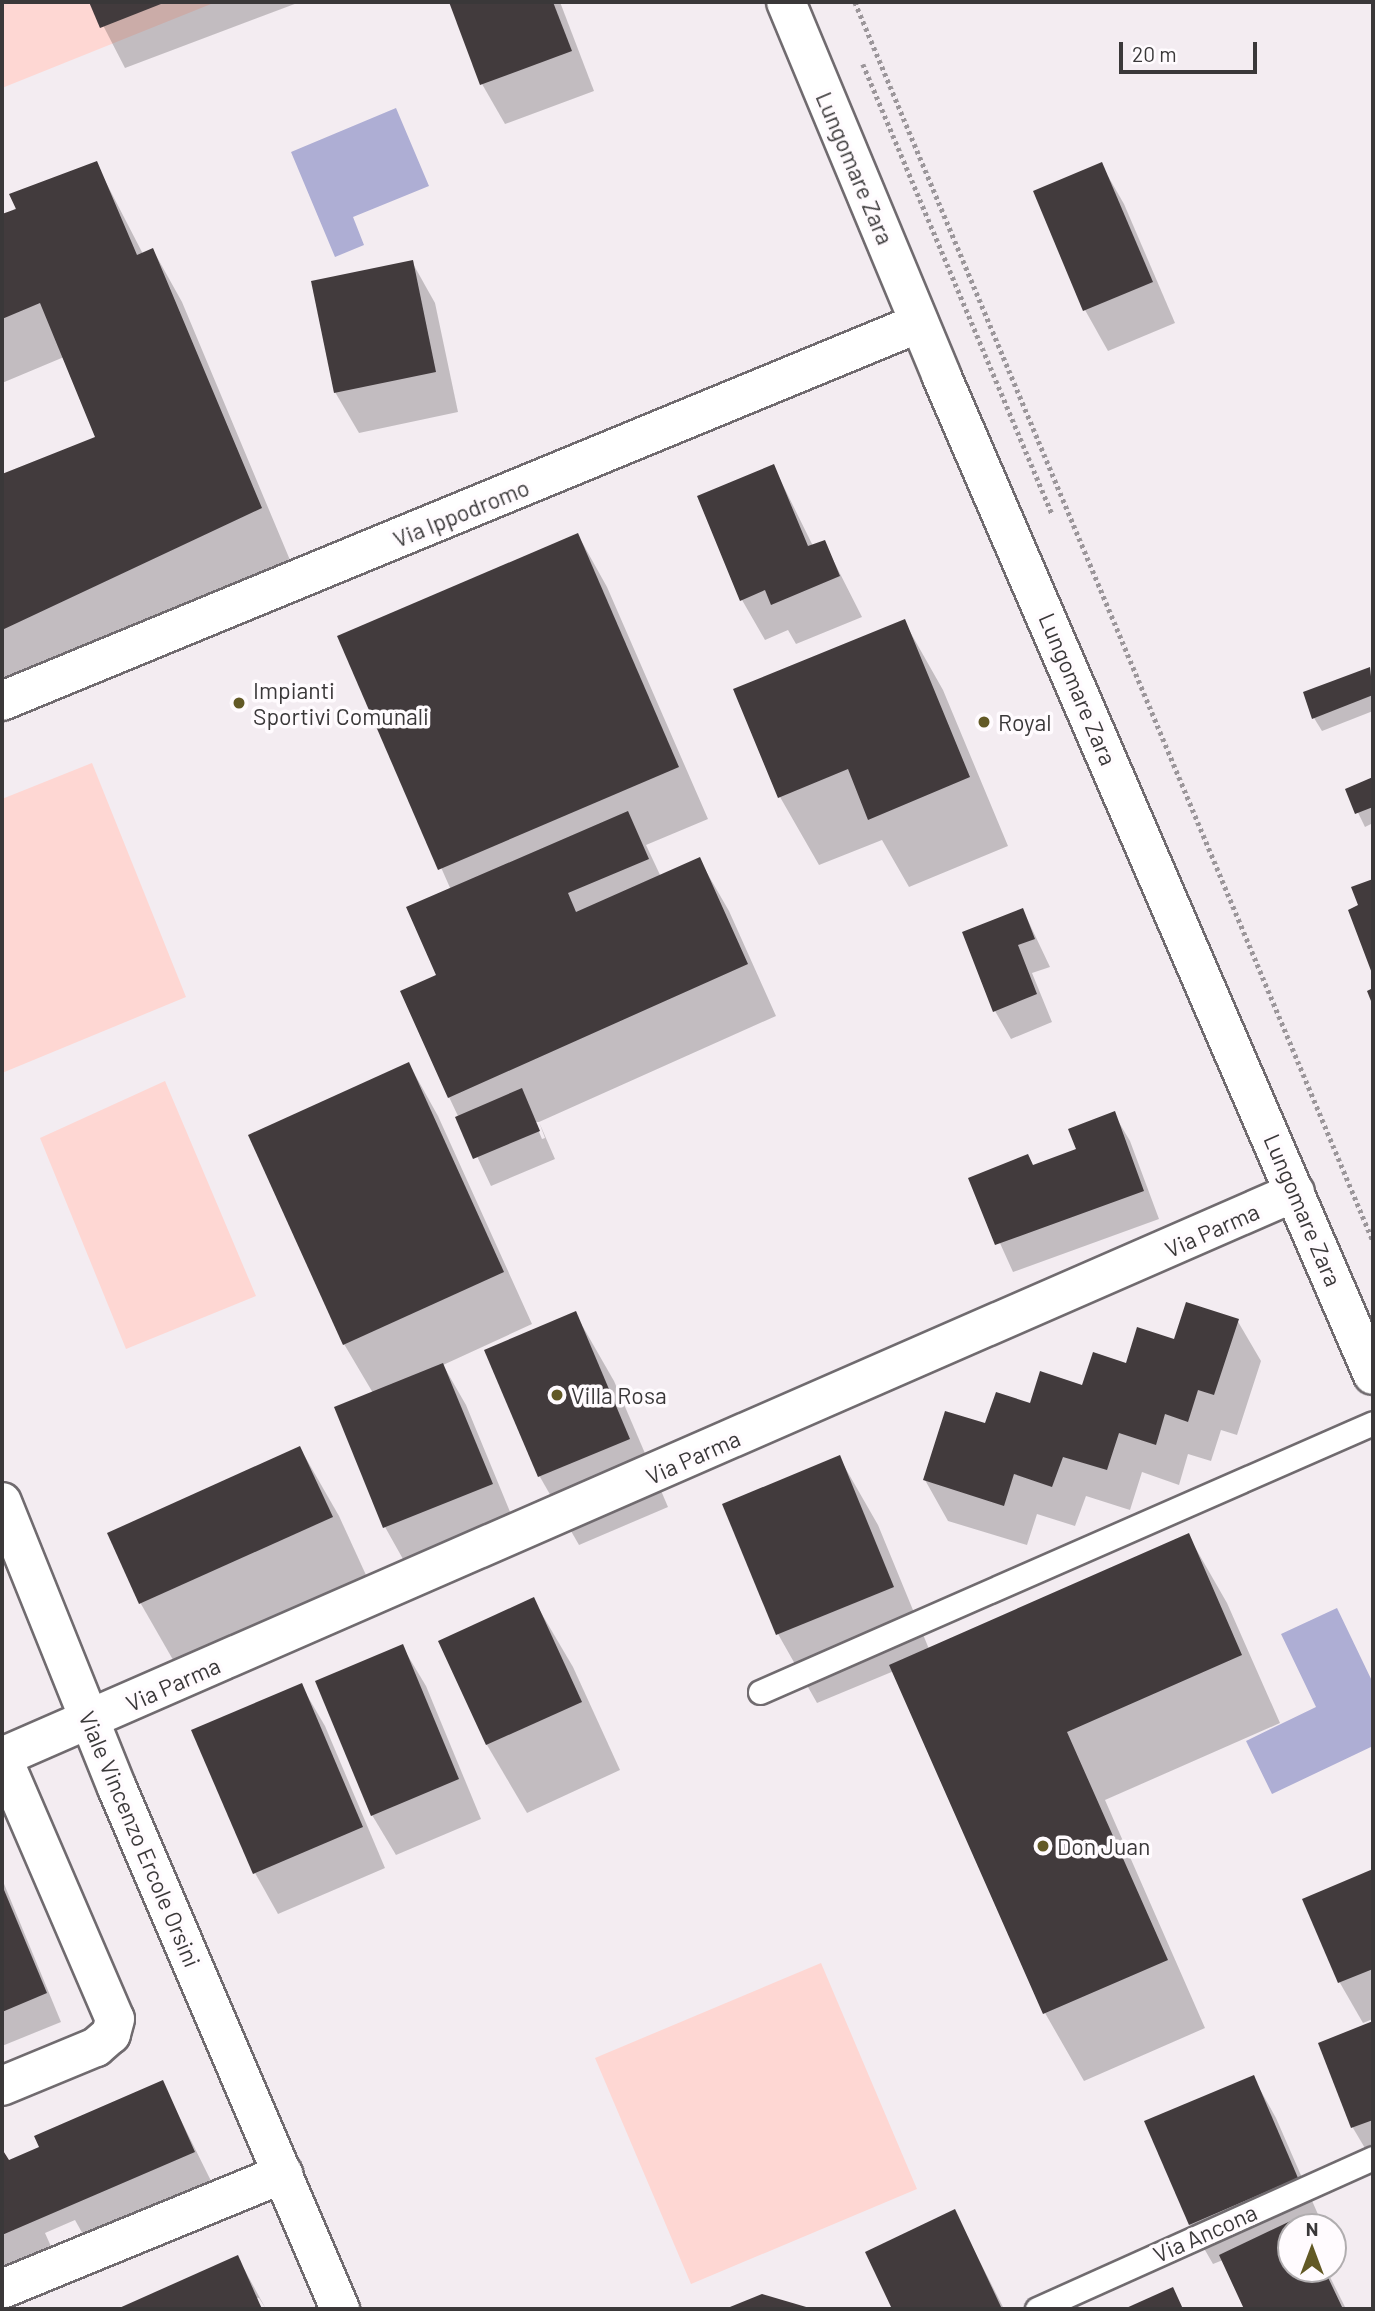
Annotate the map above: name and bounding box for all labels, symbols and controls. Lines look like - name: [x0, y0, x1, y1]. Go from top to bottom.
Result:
- scale bar: [1123, 28, 1261, 72]
- text: 20 m: [1132, 41, 1177, 66]
- street label: Lungomare Zara: [810, 88, 900, 248]
- street label: Via Ippodromo: [389, 473, 533, 553]
- street label: Lungomare Zara: [1033, 609, 1123, 769]
- place label: Impianti Sportivi Comunali: [253, 676, 429, 730]
- marker: Impianti Sportivi Comunali: [231, 695, 247, 711]
- place label: Royal: [998, 708, 1051, 736]
- marker: Royal: [976, 714, 992, 730]
- street label: Lungomare Zara: [1258, 1130, 1348, 1290]
- street label: Via Parma: [1161, 1197, 1263, 1263]
- place label: Villa Rosa: [571, 1381, 667, 1409]
- marker: Villa Rosa: [549, 1387, 565, 1403]
- street label: Via Parma: [642, 1424, 744, 1490]
- street label: Via Parma: [122, 1651, 224, 1717]
- street label: Viale Vincenzo Ercole Orsini: [73, 1707, 207, 1971]
- place label: Don Juan: [1057, 1832, 1150, 1860]
- marker: Don Juan: [1035, 1838, 1051, 1854]
- street label: Via Ancona: [1149, 2198, 1261, 2268]
- north arrow: [1277, 2213, 1347, 2283]
- text: N: [1306, 2217, 1318, 2240]

